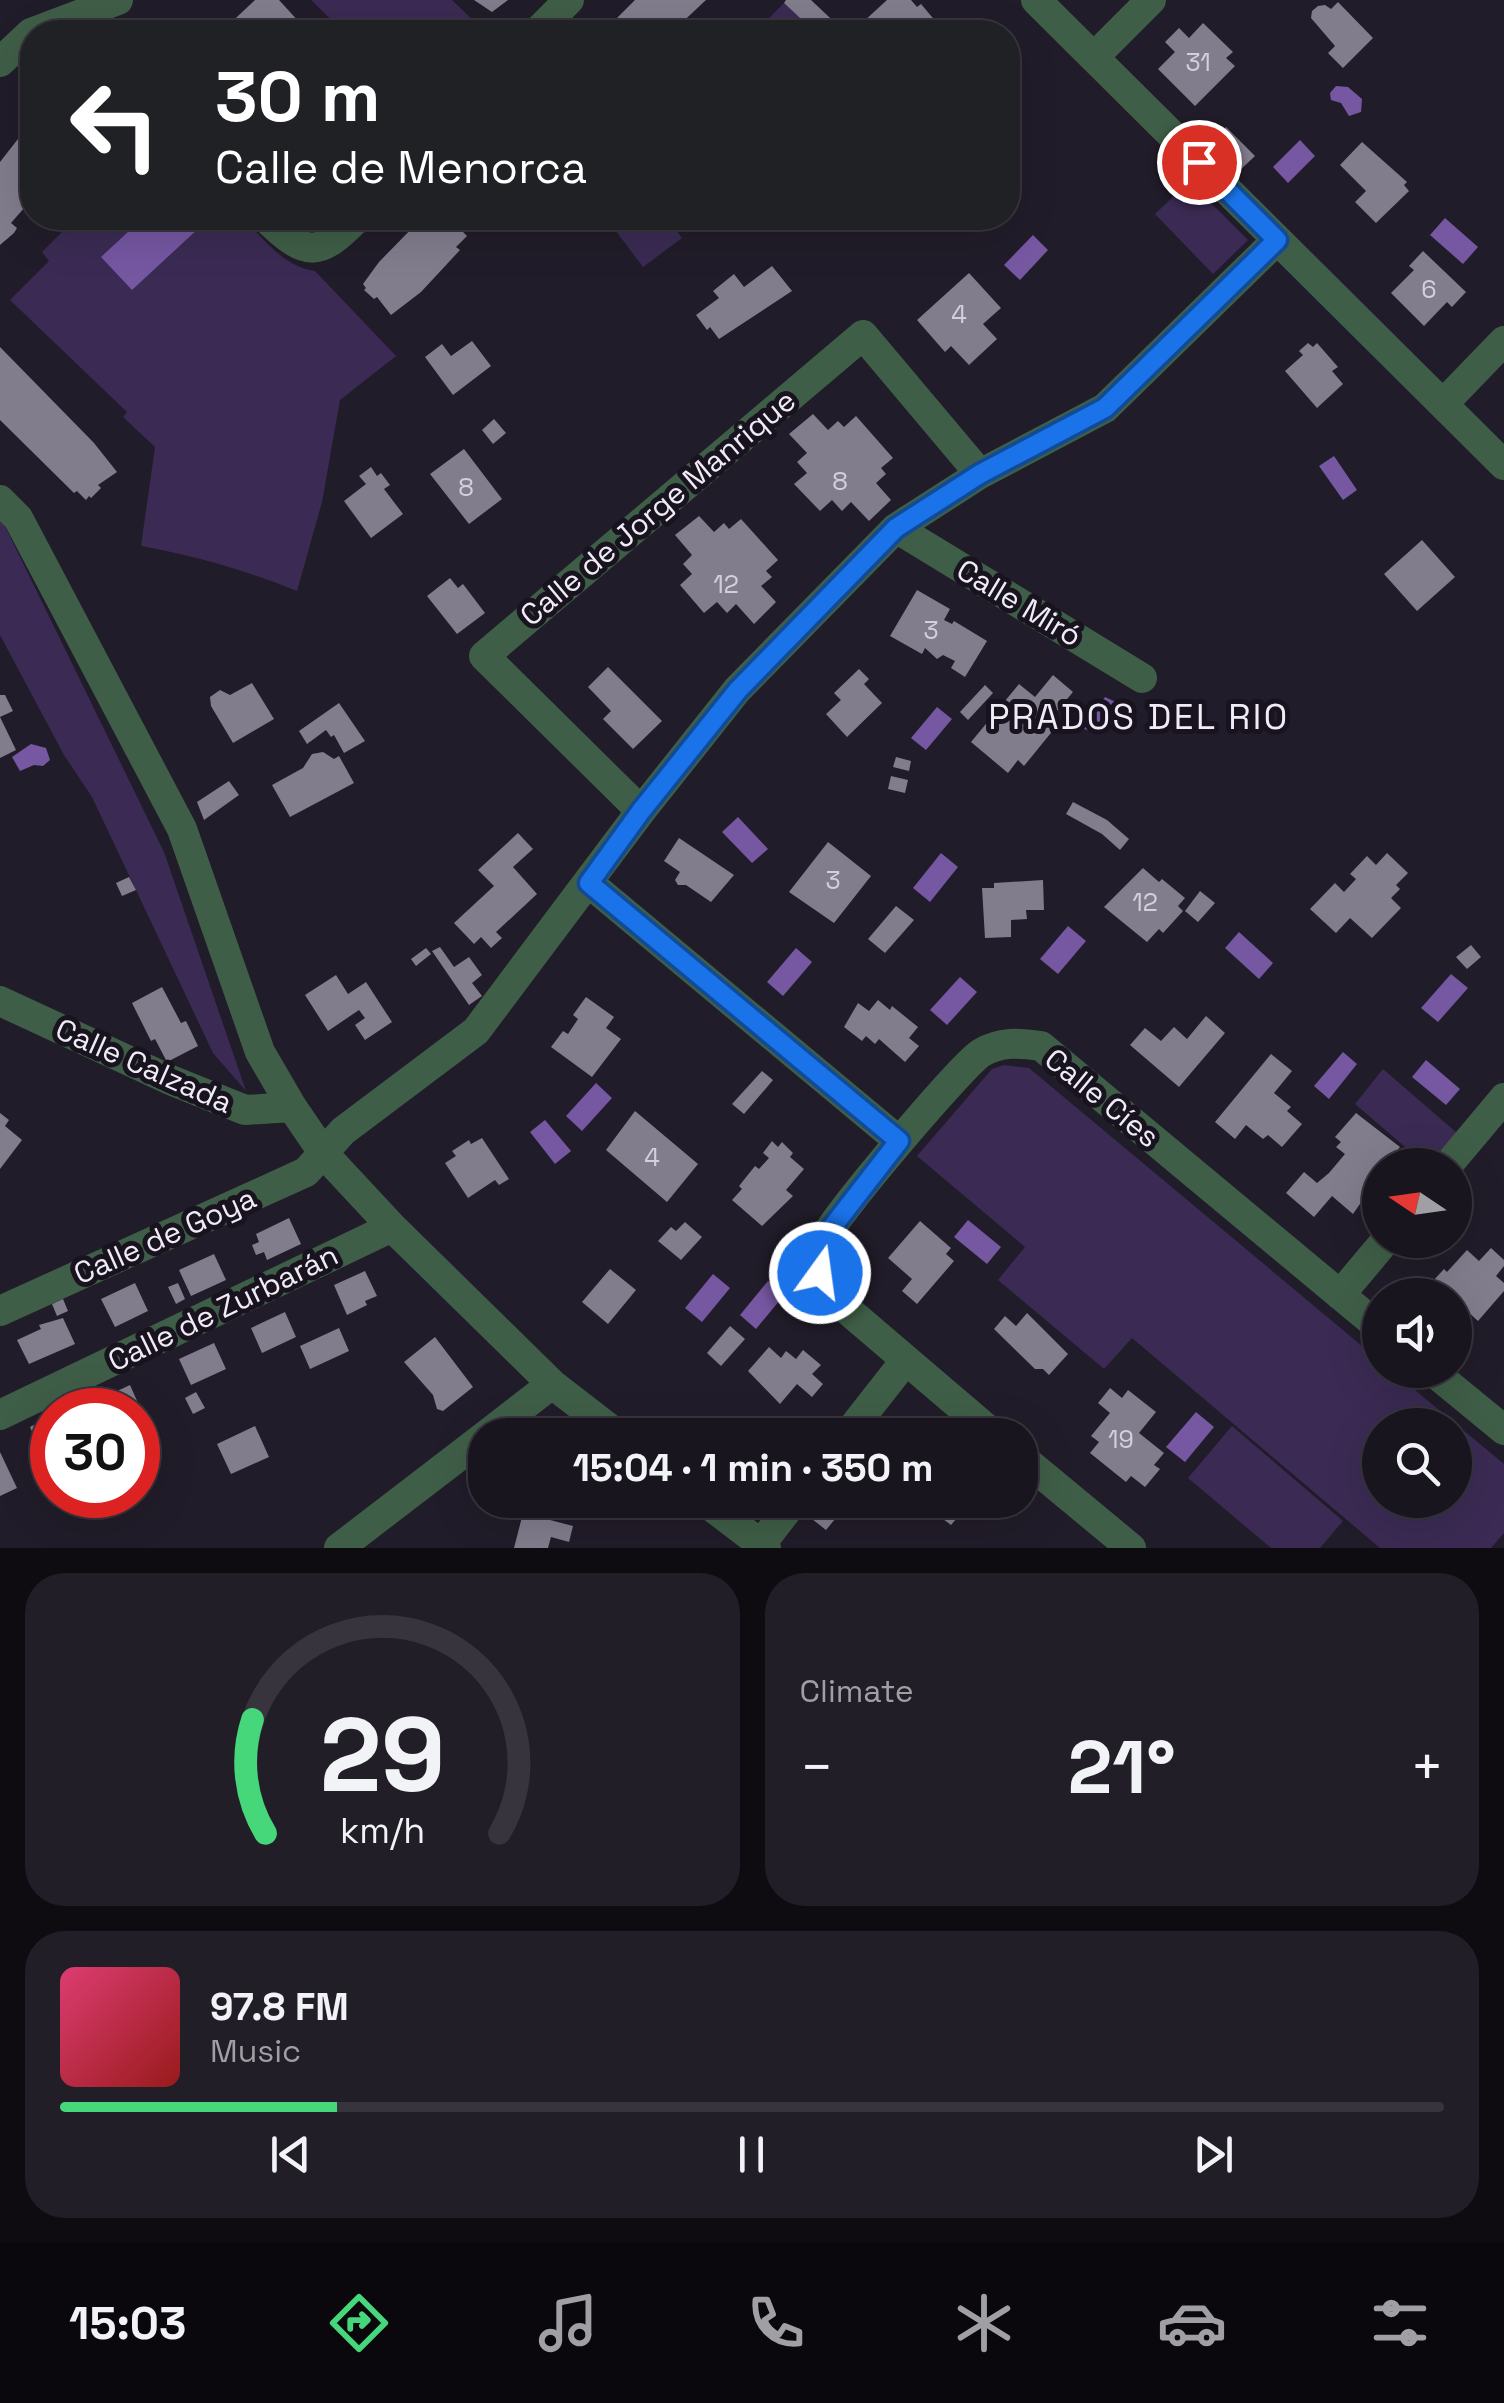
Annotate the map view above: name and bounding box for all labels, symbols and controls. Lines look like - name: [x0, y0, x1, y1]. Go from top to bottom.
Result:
- house number: 31: [1185, 46, 1211, 78]
- text: 30 m: [215, 52, 380, 141]
- icon: left: [50, 60, 180, 190]
- pin: [1157, 120, 1242, 205]
- icon: arrive: [1172, 135, 1227, 190]
- text: Calle de Menorca: [215, 139, 587, 196]
- house number: 6: [1421, 273, 1437, 305]
- house number: 4: [951, 298, 967, 330]
- street label: Calle de Jorge Manrique: [512, 381, 804, 634]
- house number: 8: [832, 465, 848, 497]
- house number: 8: [458, 471, 474, 503]
- street label: Calle Miró: [950, 550, 1089, 655]
- house number: 12: [713, 568, 739, 600]
- house number: 3: [923, 614, 939, 646]
- district label: PRADOS DEL RIO: [988, 695, 1290, 739]
- house number: 3: [825, 864, 841, 896]
- house number: 12: [1132, 886, 1158, 918]
- street label: Calle Calzada: [50, 1009, 239, 1122]
- street label: Calle Cíes: [1037, 1039, 1168, 1156]
- house number: 4: [644, 1141, 660, 1173]
- north arrow: [1362, 1148, 1472, 1258]
- map controls: [1362, 1148, 1472, 1518]
- street label: Calle de Goya: [68, 1178, 262, 1293]
- position arrow: [768, 1221, 872, 1325]
- street label: Calle de Zurbarán: [101, 1235, 344, 1380]
- button: sound: [1362, 1278, 1472, 1388]
- speed limit sign: 30: [30, 1388, 160, 1518]
- button: search: [1362, 1408, 1472, 1518]
- house number: 19: [1108, 1423, 1134, 1455]
- text: 15:04 · 1 min · 350 m: [573, 1444, 933, 1492]
- text: Climate: [800, 1671, 914, 1711]
- text: 29: [319, 1689, 445, 1821]
- text: 21°: [1068, 1719, 1176, 1815]
- text: −: [800, 1732, 834, 1802]
- text: +: [1410, 1732, 1444, 1802]
- text: km/h: [340, 1808, 425, 1853]
- text: 97.8 FM: [210, 1983, 349, 2031]
- text: Music: [210, 2031, 301, 2071]
- icon: previous: [263, 2127, 318, 2182]
- icon: pause: [724, 2127, 779, 2182]
- icon: next: [1186, 2127, 1241, 2182]
- icon: directions: [324, 2288, 394, 2358]
- icon: music: [533, 2288, 603, 2358]
- icon: phone: [741, 2288, 811, 2358]
- icon: climate: [949, 2288, 1019, 2358]
- icon: car: [1157, 2288, 1227, 2358]
- icon: filters: [1365, 2288, 1435, 2358]
- text: 15:03: [69, 2295, 186, 2352]

